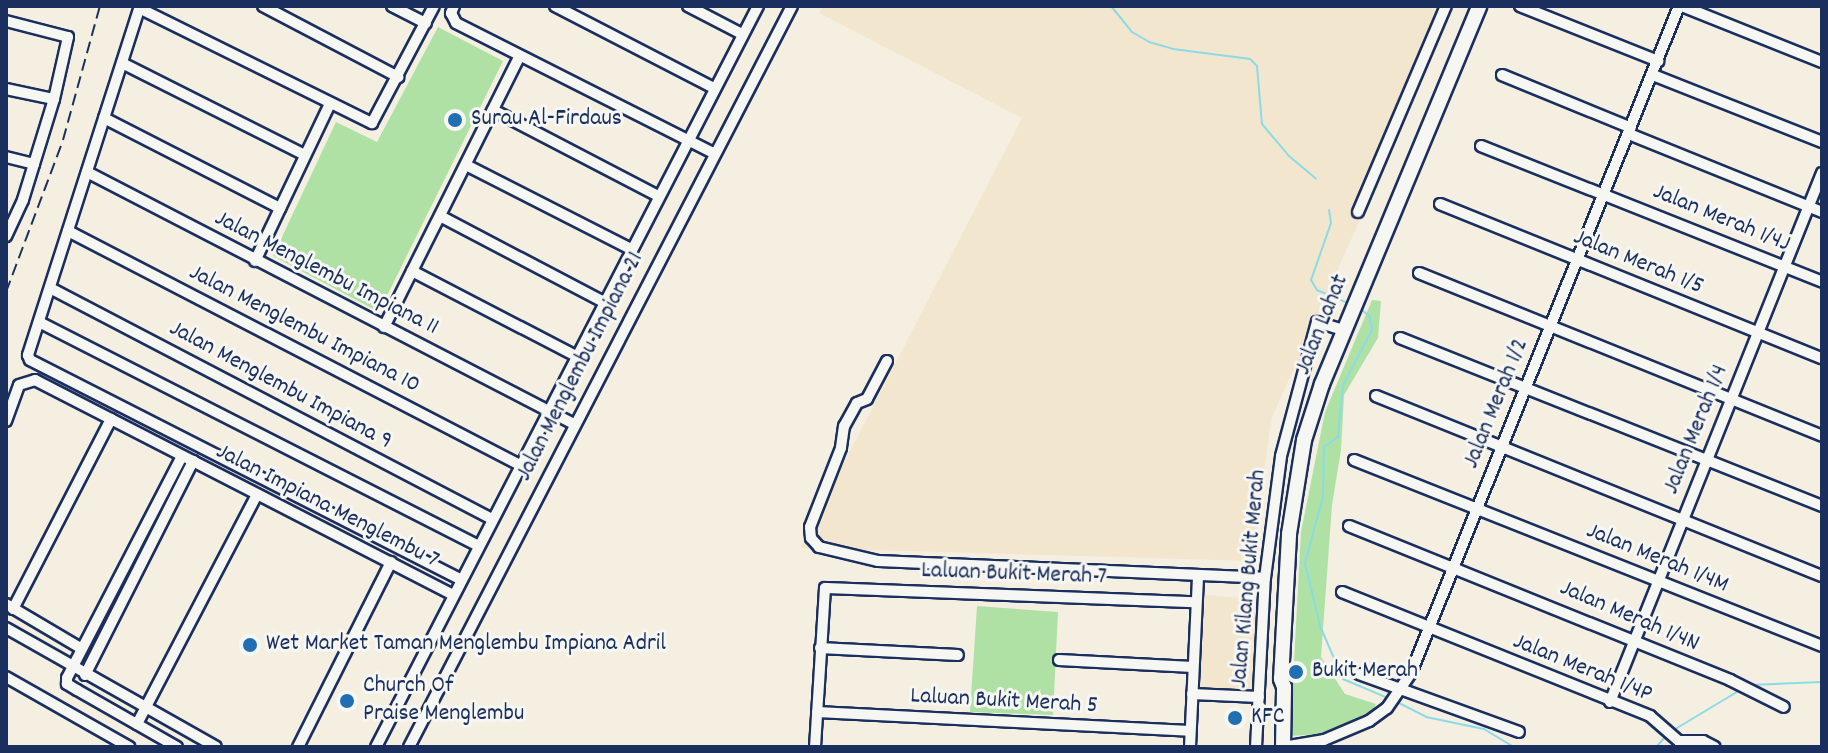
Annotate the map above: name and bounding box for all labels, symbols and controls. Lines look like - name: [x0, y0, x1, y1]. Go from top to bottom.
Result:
- place label: Surau Al-Firdaus: [471, 106, 622, 134]
- marker: Surau Al-Firdaus: [446, 111, 464, 129]
- street label: Jalan Merah 1/4J: [1648, 178, 1794, 260]
- street label: Jalan Menglembu Impiana 11: [209, 205, 443, 343]
- street label: Jalan Merah 1/5: [1569, 224, 1707, 302]
- street label: Jalan Menglembu Impiana 21: [511, 248, 651, 486]
- street label: Jalan Menglembu Impiana 10: [184, 259, 424, 401]
- street label: Jalan Lahat: [1290, 271, 1356, 379]
- street label: Jalan Menglembu Impiana 9: [164, 315, 396, 457]
- street label: Jalan Merah 1/2: [1458, 335, 1536, 473]
- street label: Jalan Merah 1/4: [1658, 361, 1736, 499]
- street label: Jalan Impiana Menglembu 7: [211, 438, 443, 576]
- street label: Jalan Kilang Bukit Merah: [1226, 469, 1274, 689]
- street label: Jalan Merah 1/4M: [1582, 517, 1732, 601]
- street label: Laluan Bukit Merah 7: [921, 557, 1107, 593]
- street label: Jalan Merah 1/4N: [1555, 575, 1703, 659]
- street label: Jalan Merah 1/4P: [1508, 628, 1656, 710]
- place label: Wet Market Taman Menglembu Impiana Adril: [266, 631, 666, 659]
- marker: Wet Market Taman Menglembu Impiana Adril: [241, 636, 259, 654]
- place label: Bukit Merah: [1312, 658, 1418, 686]
- marker: Bukit Merah: [1287, 663, 1305, 681]
- place label: Church Of Praise Menglembu: [363, 673, 524, 729]
- street label: Laluan Bukit Merah 5: [910, 683, 1098, 721]
- marker: Church Of Praise Menglembu: [338, 692, 356, 710]
- place label: KFC: [1251, 704, 1285, 732]
- marker: KFC: [1226, 709, 1244, 727]

